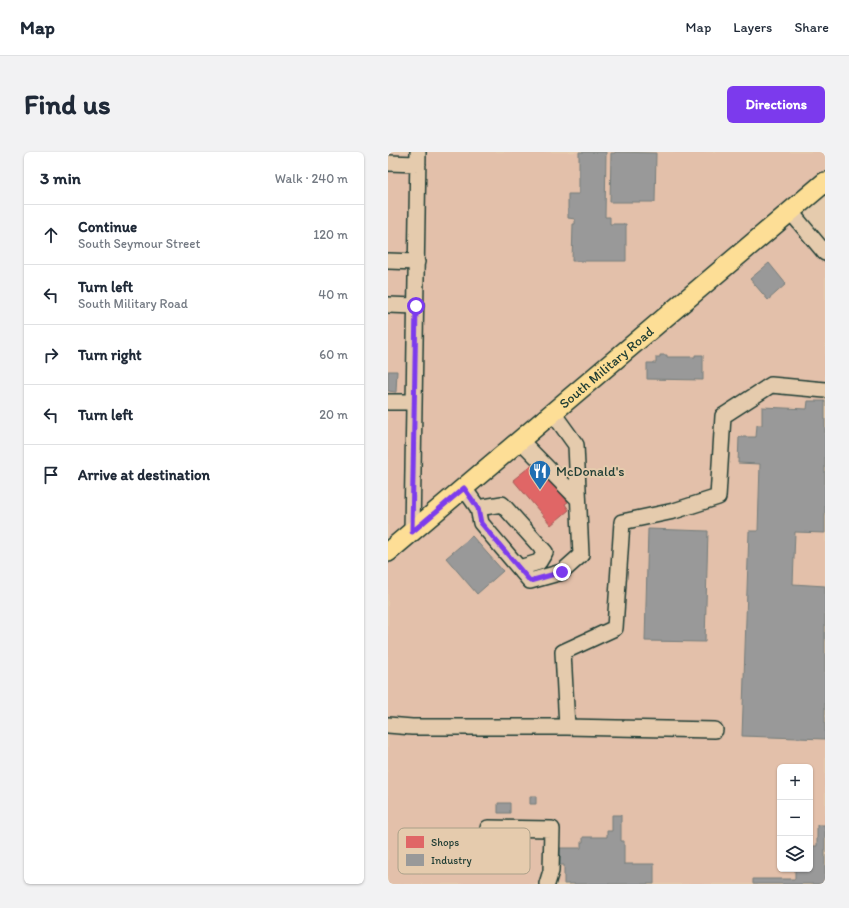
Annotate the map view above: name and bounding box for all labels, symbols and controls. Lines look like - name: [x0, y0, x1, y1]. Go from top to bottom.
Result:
- text: Map: [20, 16, 55, 39]
- text: Map: [686, 19, 711, 36]
- text: Layers: [733, 19, 772, 36]
- text: Share: [794, 19, 829, 36]
- button: Directions: [727, 86, 825, 123]
- text: Find us: [24, 87, 111, 121]
- text: 3 min: [40, 168, 81, 188]
- text: Walk · 240 m: [275, 171, 348, 186]
- text: Continue: [78, 218, 137, 236]
- icon: ahead: [40, 224, 62, 246]
- text: 120 m: [313, 227, 348, 242]
- text: South Seymour Street: [78, 236, 200, 251]
- text: Turn left: [78, 278, 133, 296]
- icon: left: [40, 284, 62, 306]
- text: 40 m: [318, 287, 348, 302]
- text: South Military Road: [78, 296, 188, 311]
- route start: [407, 297, 425, 315]
- street label: South Military Road: [556, 322, 657, 412]
- icon: right: [40, 344, 62, 366]
- text: Turn right: [78, 346, 142, 364]
- text: 60 m: [319, 347, 348, 362]
- icon: left: [40, 404, 62, 426]
- text: Turn left: [78, 406, 133, 424]
- text: 20 m: [319, 407, 348, 422]
- restaurant icon: McDonald's: [527, 458, 553, 491]
- place label: McDonald's: [556, 463, 625, 480]
- icon: arrive: [40, 464, 62, 486]
- text: Arrive at destination: [78, 466, 210, 484]
- route end: [553, 563, 571, 581]
- map controls: [777, 764, 813, 872]
- button: +: [777, 764, 813, 800]
- button: −: [777, 800, 813, 836]
- legend: [398, 828, 530, 874]
- text: Shops: [431, 836, 459, 849]
- button: layers: [777, 836, 813, 872]
- text: Industry: [431, 854, 473, 867]

